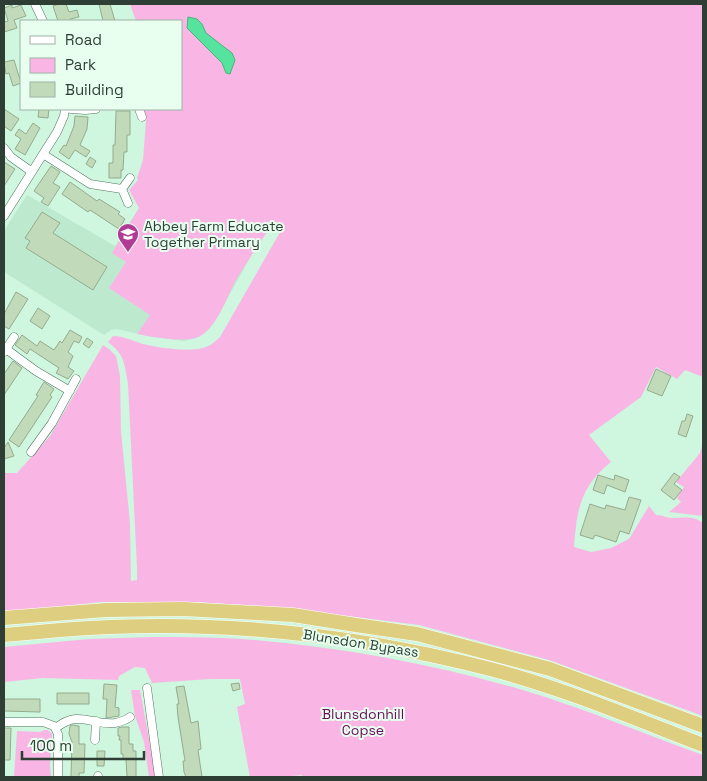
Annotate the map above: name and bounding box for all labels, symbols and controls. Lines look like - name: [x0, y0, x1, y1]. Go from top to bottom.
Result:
- legend: [20, 20, 182, 110]
- text: Road: [65, 30, 102, 49]
- text: Park: [65, 55, 96, 74]
- text: Building: [65, 80, 124, 99]
- place label: Abbey Farm Educate Together Primary: [144, 217, 284, 251]
- school or university icon: Abbey Farm Educate Together Primary: [116, 222, 140, 253]
- street label: Blunsdon Bypass: [302, 625, 420, 661]
- park label: Blunsdonhill Copse: [322, 705, 404, 739]
- scale bar: [22, 728, 145, 760]
- text: 100 m: [30, 736, 72, 755]

